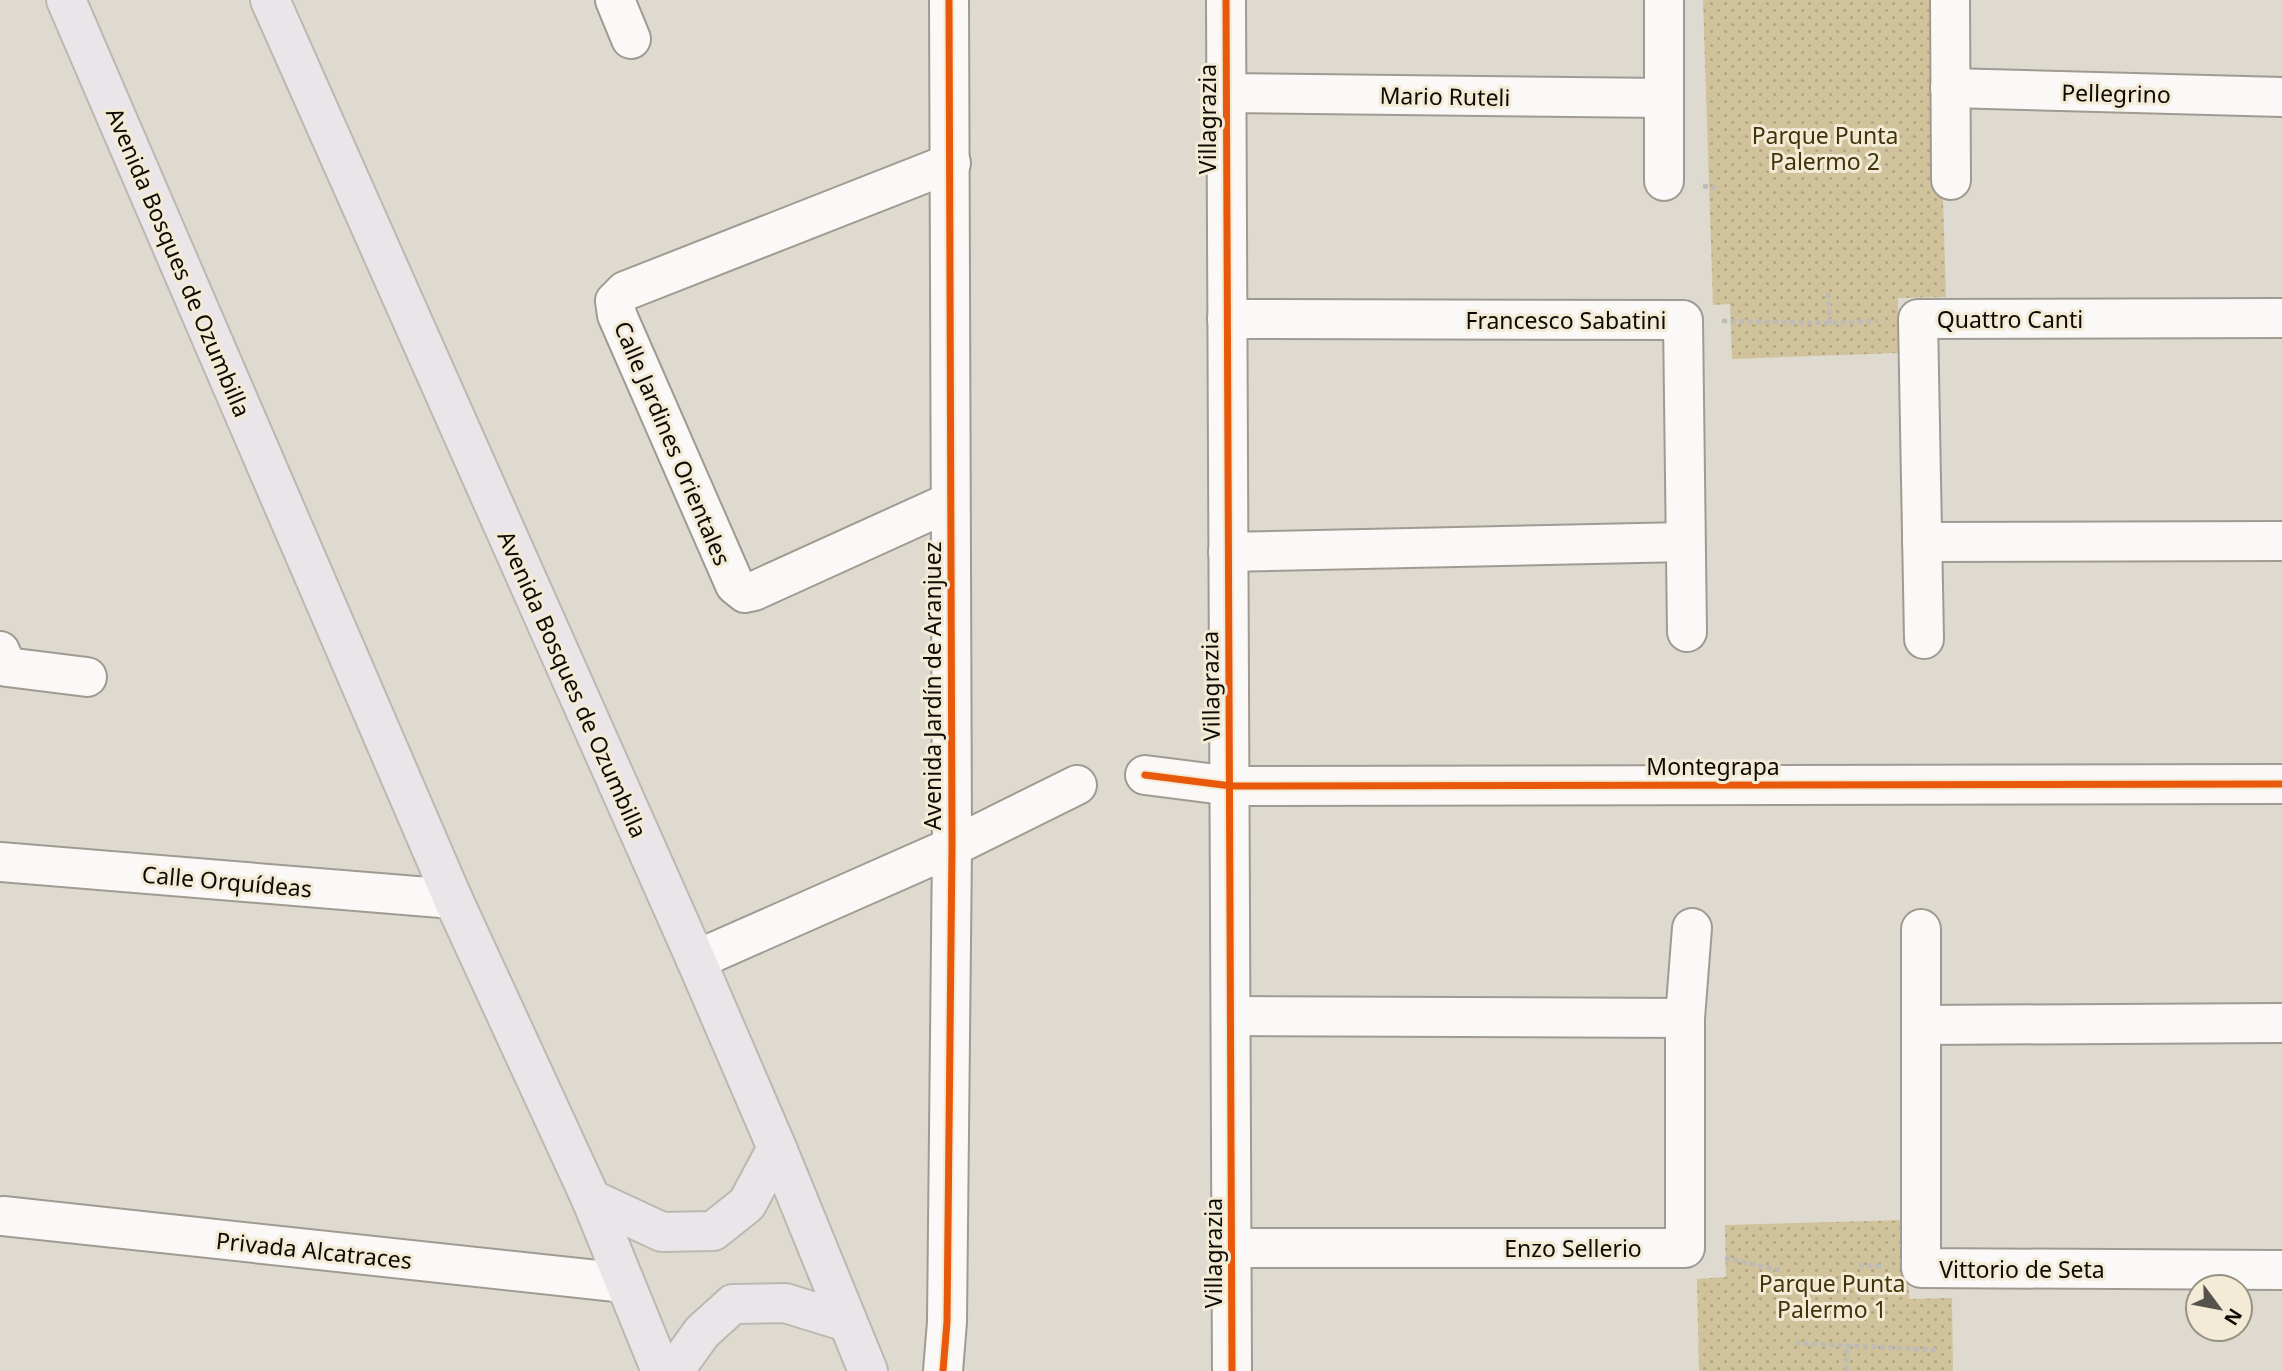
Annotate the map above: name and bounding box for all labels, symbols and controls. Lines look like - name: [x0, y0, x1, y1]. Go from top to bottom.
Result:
- street label: Villagrazia: [1191, 64, 1223, 174]
- street label: Pellegrino: [2061, 76, 2171, 110]
- street label: Mario Ruteli: [1379, 79, 1511, 113]
- street label: Avenida Bosques de Ozumbilla: [99, 102, 259, 422]
- park label: Parque Punta Palermo 2: [1752, 119, 1898, 177]
- street label: Quattro Canti: [1937, 303, 2083, 335]
- street label: Francesco Sabatini: [1465, 304, 1667, 336]
- street label: Calle Jardines Orientales: [607, 316, 739, 570]
- street label: Avenida Bosques de Ozumbilla: [491, 525, 655, 843]
- street label: Avenida Jardín de Aranjuez: [916, 542, 948, 830]
- street label: Villagrazia: [1193, 631, 1227, 741]
- street label: Montegrapa: [1646, 750, 1780, 782]
- street label: Calle Orquídeas: [141, 858, 313, 904]
- street label: Villagrazia: [1197, 1198, 1229, 1308]
- street label: Privada Alcatraces: [214, 1224, 414, 1276]
- street label: Enzo Sellerio: [1504, 1232, 1642, 1264]
- street label: Vittorio de Seta: [1939, 1253, 2105, 1285]
- park label: Parque Punta Palermo 1: [1759, 1267, 1905, 1325]
- north arrow: [2184, 1273, 2254, 1343]
- text: N: [2218, 1304, 2249, 1330]

